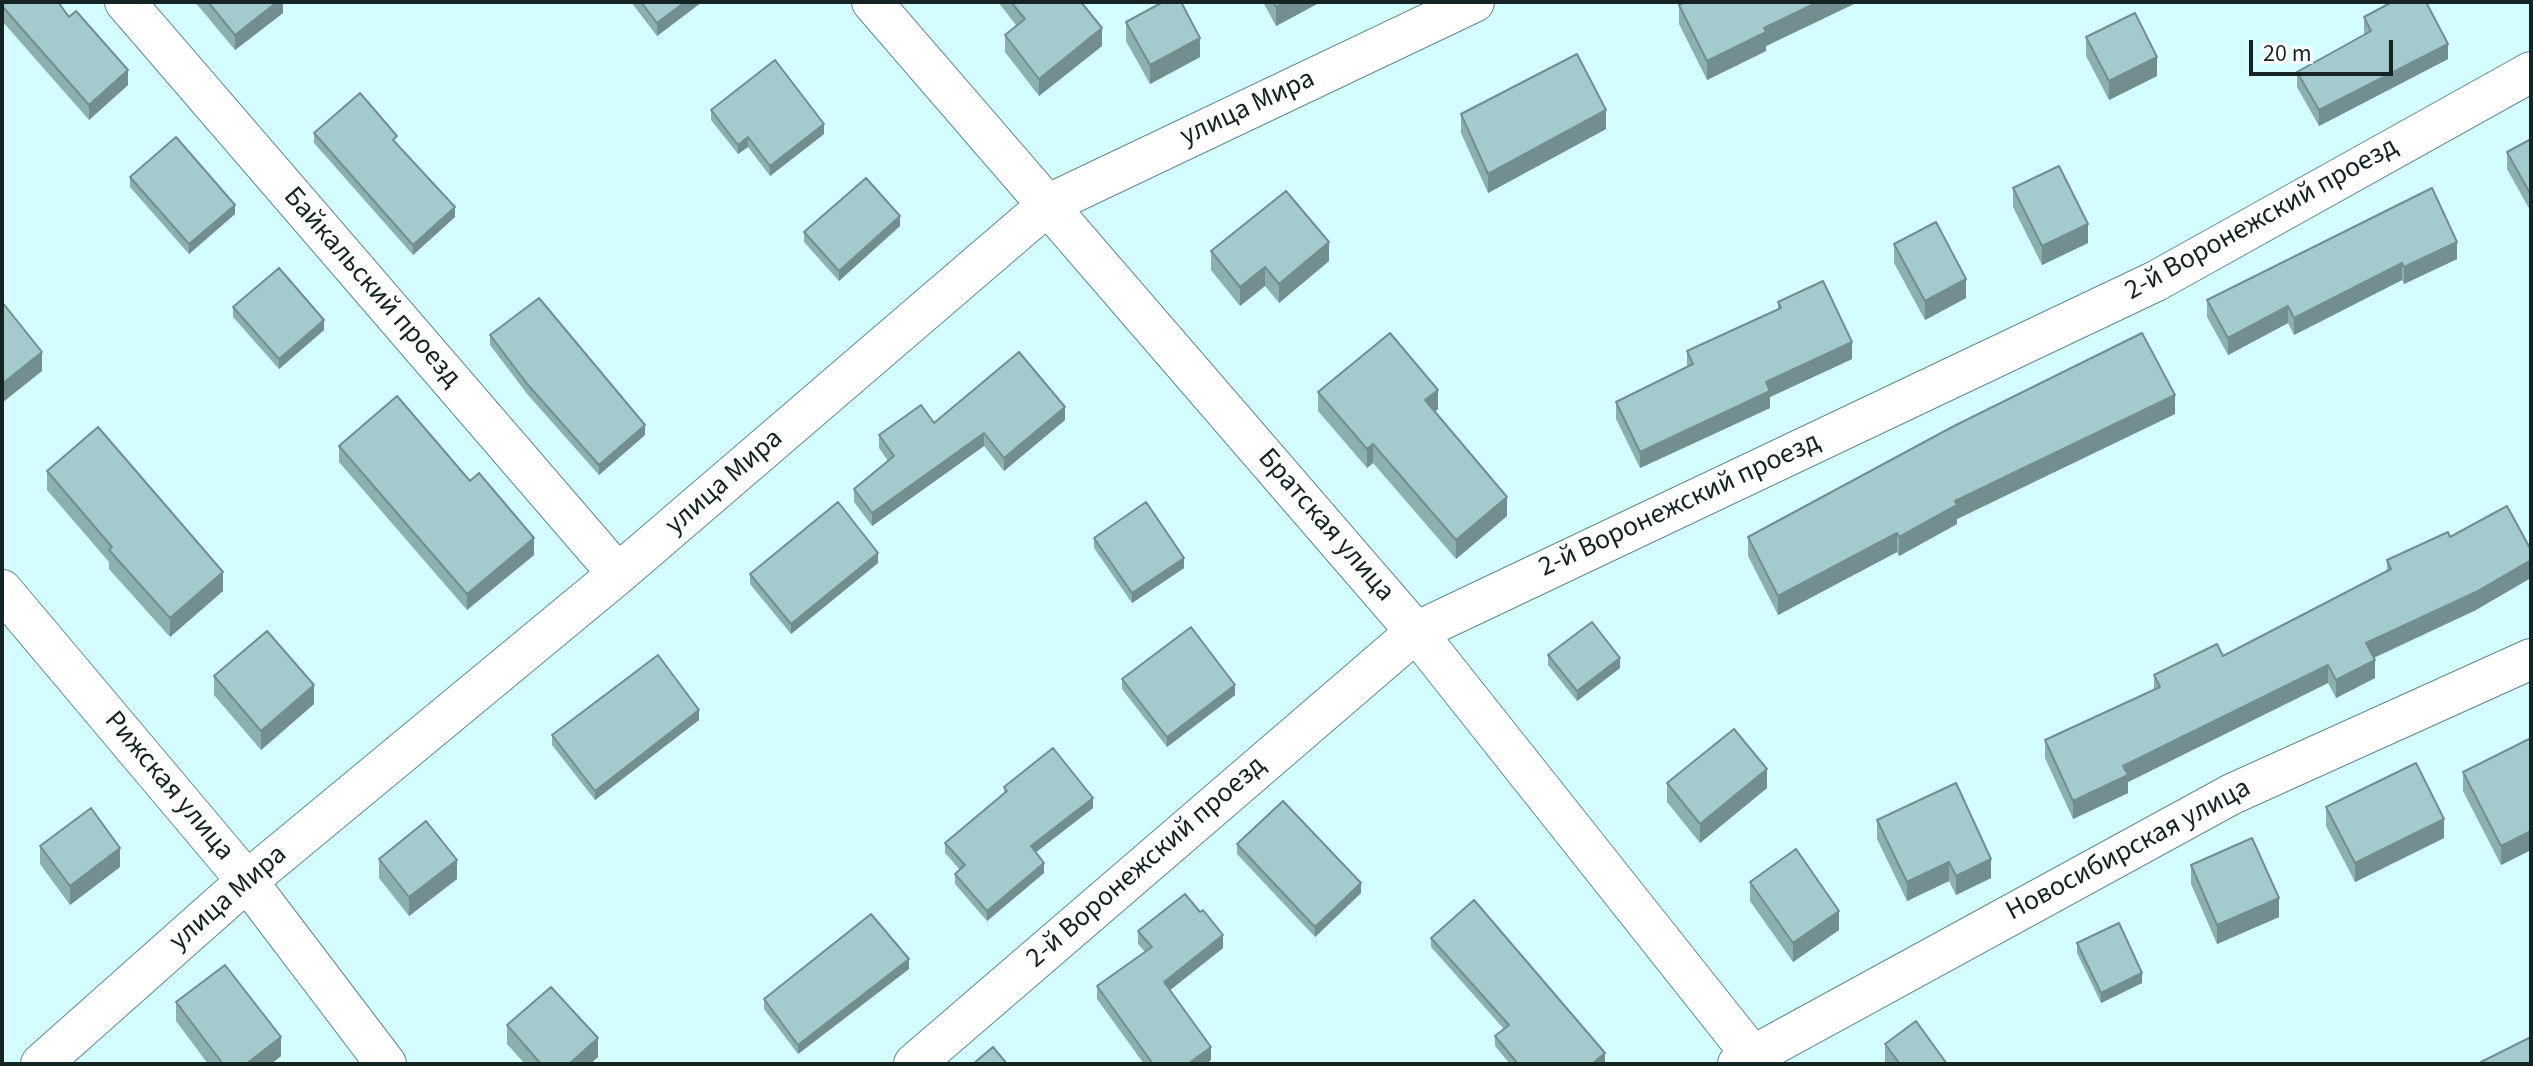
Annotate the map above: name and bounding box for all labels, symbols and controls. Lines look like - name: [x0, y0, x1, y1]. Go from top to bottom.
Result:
- scale bar: [2253, 24, 2397, 74]
- text: 20 m: [2263, 36, 2312, 71]
- street label: улица Мира: [1175, 63, 1321, 155]
- street label: 2-й Воронежский проезд: [2120, 131, 2404, 309]
- street label: Байкальский проезд: [275, 181, 467, 395]
- street label: улица Мира: [659, 423, 791, 543]
- street label: 2-й Воронежский проезд: [1534, 426, 1826, 586]
- street label: Братская улица: [1250, 443, 1400, 609]
- street label: Рижская улица: [96, 706, 240, 868]
- street label: 2-й Воронежский проезд: [1020, 750, 1274, 976]
- street label: Новосибирская улица: [2001, 772, 2257, 930]
- street label: улица Мира: [163, 839, 295, 959]

